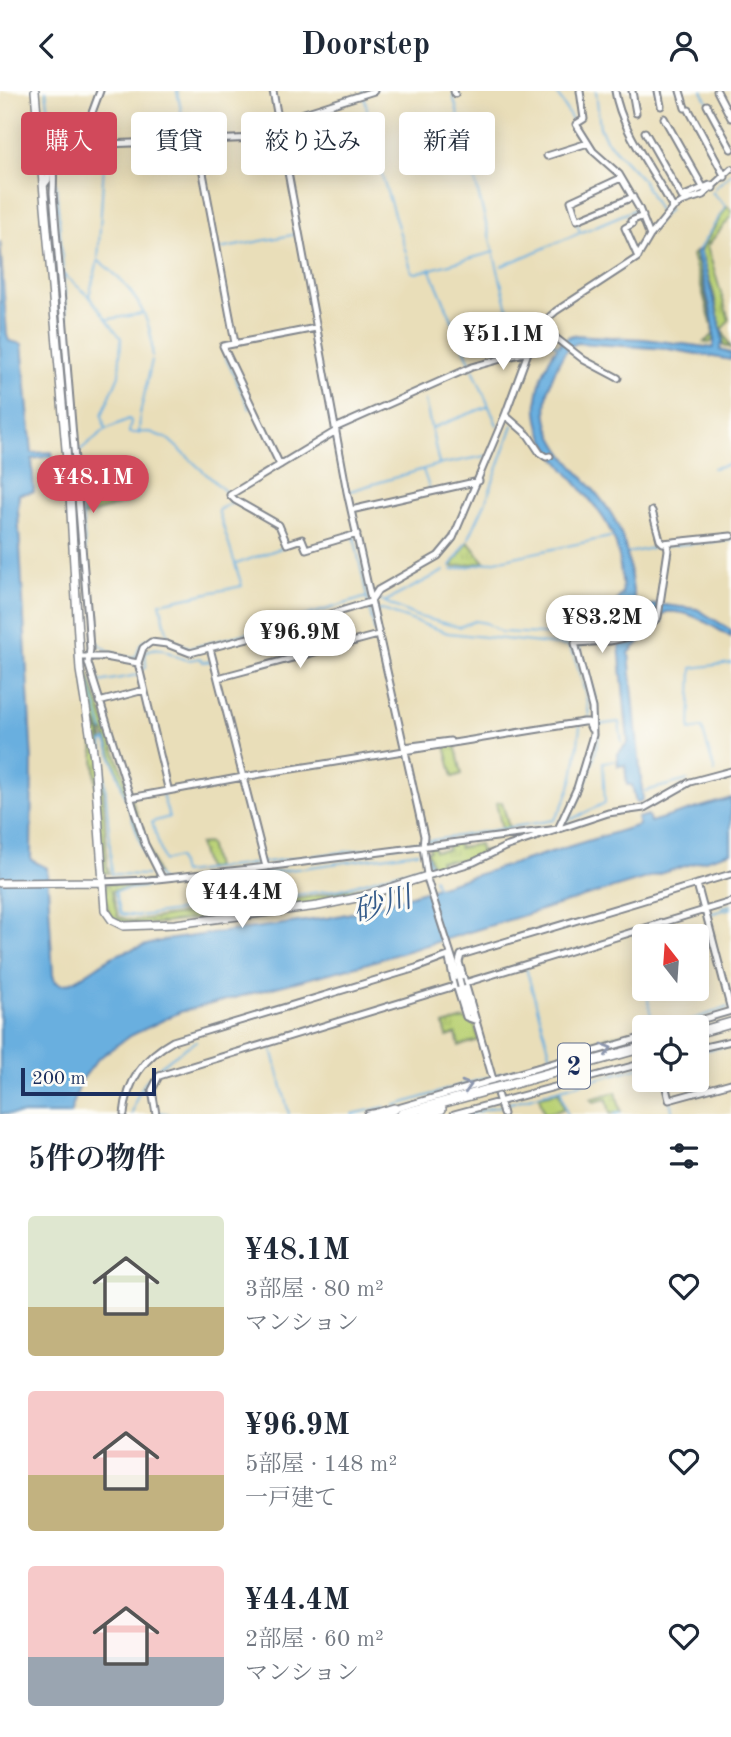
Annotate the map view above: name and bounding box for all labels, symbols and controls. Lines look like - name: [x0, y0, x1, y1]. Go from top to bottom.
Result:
- icon: back: [28, 27, 66, 65]
- icon: person: [665, 27, 703, 65]
- text: Doorstep: [301, 30, 430, 62]
- chip: 購入: [21, 112, 117, 175]
- chip: 賃貸: [131, 112, 227, 175]
- chip: 絞り込み: [241, 112, 385, 175]
- chip: 新着: [399, 112, 495, 175]
- pin: ¥51.1M: [446, 313, 560, 372]
- text: ¥51.1M: [463, 323, 543, 346]
- pin: ¥48.1M: [36, 455, 150, 515]
- text: ¥48.1M: [53, 466, 133, 489]
- pin: ¥83.2M: [545, 595, 659, 655]
- text: ¥83.2M: [562, 606, 642, 629]
- pin: ¥96.9M: [243, 611, 357, 670]
- text: ¥96.9M: [260, 621, 340, 644]
- pin: ¥44.4M: [185, 871, 299, 930]
- water label: 砂川: [349, 880, 418, 929]
- text: ¥44.4M: [202, 881, 282, 904]
- north arrow: [632, 924, 709, 1001]
- map controls: [632, 924, 709, 1092]
- button: locate: [632, 1015, 709, 1092]
- one-way arrow: [601, 1042, 613, 1057]
- road number: 2: [558, 1043, 590, 1089]
- scale bar: [21, 1065, 156, 1097]
- text: 200 m: [32, 1070, 85, 1089]
- one-way arrow: [461, 1080, 473, 1095]
- icon: filters: [665, 1137, 703, 1175]
- text: 5件の物件: [28, 1145, 165, 1175]
- text: ¥48.1M: [245, 1236, 350, 1266]
- icon: home: [84, 1244, 168, 1328]
- icon: heart: [665, 1267, 703, 1305]
- text: 3部屋 · 80 m²: [245, 1278, 384, 1301]
- text: マンション: [245, 1312, 359, 1335]
- text: ¥96.9M: [245, 1411, 350, 1441]
- icon: home: [84, 1419, 168, 1503]
- icon: heart: [665, 1442, 703, 1480]
- text: 5部屋 · 148 m²: [245, 1453, 397, 1476]
- text: 一戸建て: [245, 1487, 337, 1510]
- text: ¥44.4M: [245, 1586, 350, 1616]
- icon: home: [84, 1594, 168, 1678]
- icon: heart: [665, 1617, 703, 1655]
- text: 2部屋 · 60 m²: [245, 1628, 384, 1651]
- text: マンション: [245, 1662, 359, 1685]

